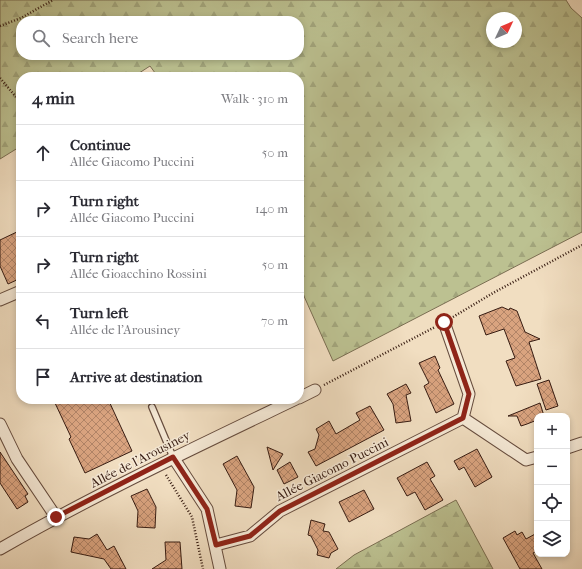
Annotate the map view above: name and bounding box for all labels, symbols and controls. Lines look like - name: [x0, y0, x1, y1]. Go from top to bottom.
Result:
- north arrow: [486, 12, 522, 48]
- search box: [16, 16, 304, 60]
- icon: search: [30, 27, 52, 49]
- text: Search here: [62, 29, 138, 47]
- text: 4 min: [32, 88, 75, 108]
- text: Walk · 310 m: [221, 91, 288, 106]
- text: Continue: [70, 136, 130, 154]
- icon: ahead: [32, 142, 54, 164]
- text: 50 m: [262, 145, 288, 160]
- text: Allée Giacomo Puccini: [70, 154, 194, 169]
- text: Turn right: [70, 192, 139, 210]
- icon: right: [32, 198, 54, 220]
- text: 140 m: [255, 201, 288, 216]
- text: Allée Giacomo Puccini: [70, 210, 194, 225]
- text: Turn right: [70, 248, 139, 266]
- icon: right: [32, 254, 54, 276]
- text: 50 m: [262, 257, 288, 272]
- text: Allée Gioacchino Rossini: [70, 266, 207, 281]
- text: Turn left: [70, 304, 128, 322]
- icon: left: [32, 310, 54, 332]
- text: 70 m: [261, 313, 288, 328]
- route start: [435, 313, 453, 331]
- text: Allée de l'Arousiney: [70, 322, 180, 337]
- icon: arrive: [32, 366, 54, 388]
- text: Arrive at destination: [70, 368, 202, 386]
- map controls: [534, 413, 570, 557]
- button: +: [534, 413, 570, 449]
- street label: Allée de l'Arousiney: [87, 427, 193, 491]
- street label: Allée Giacomo Puccini: [272, 434, 391, 504]
- button: −: [534, 449, 570, 485]
- button: locate: [534, 485, 570, 521]
- route end: [47, 508, 65, 526]
- button: layers: [534, 521, 570, 557]

